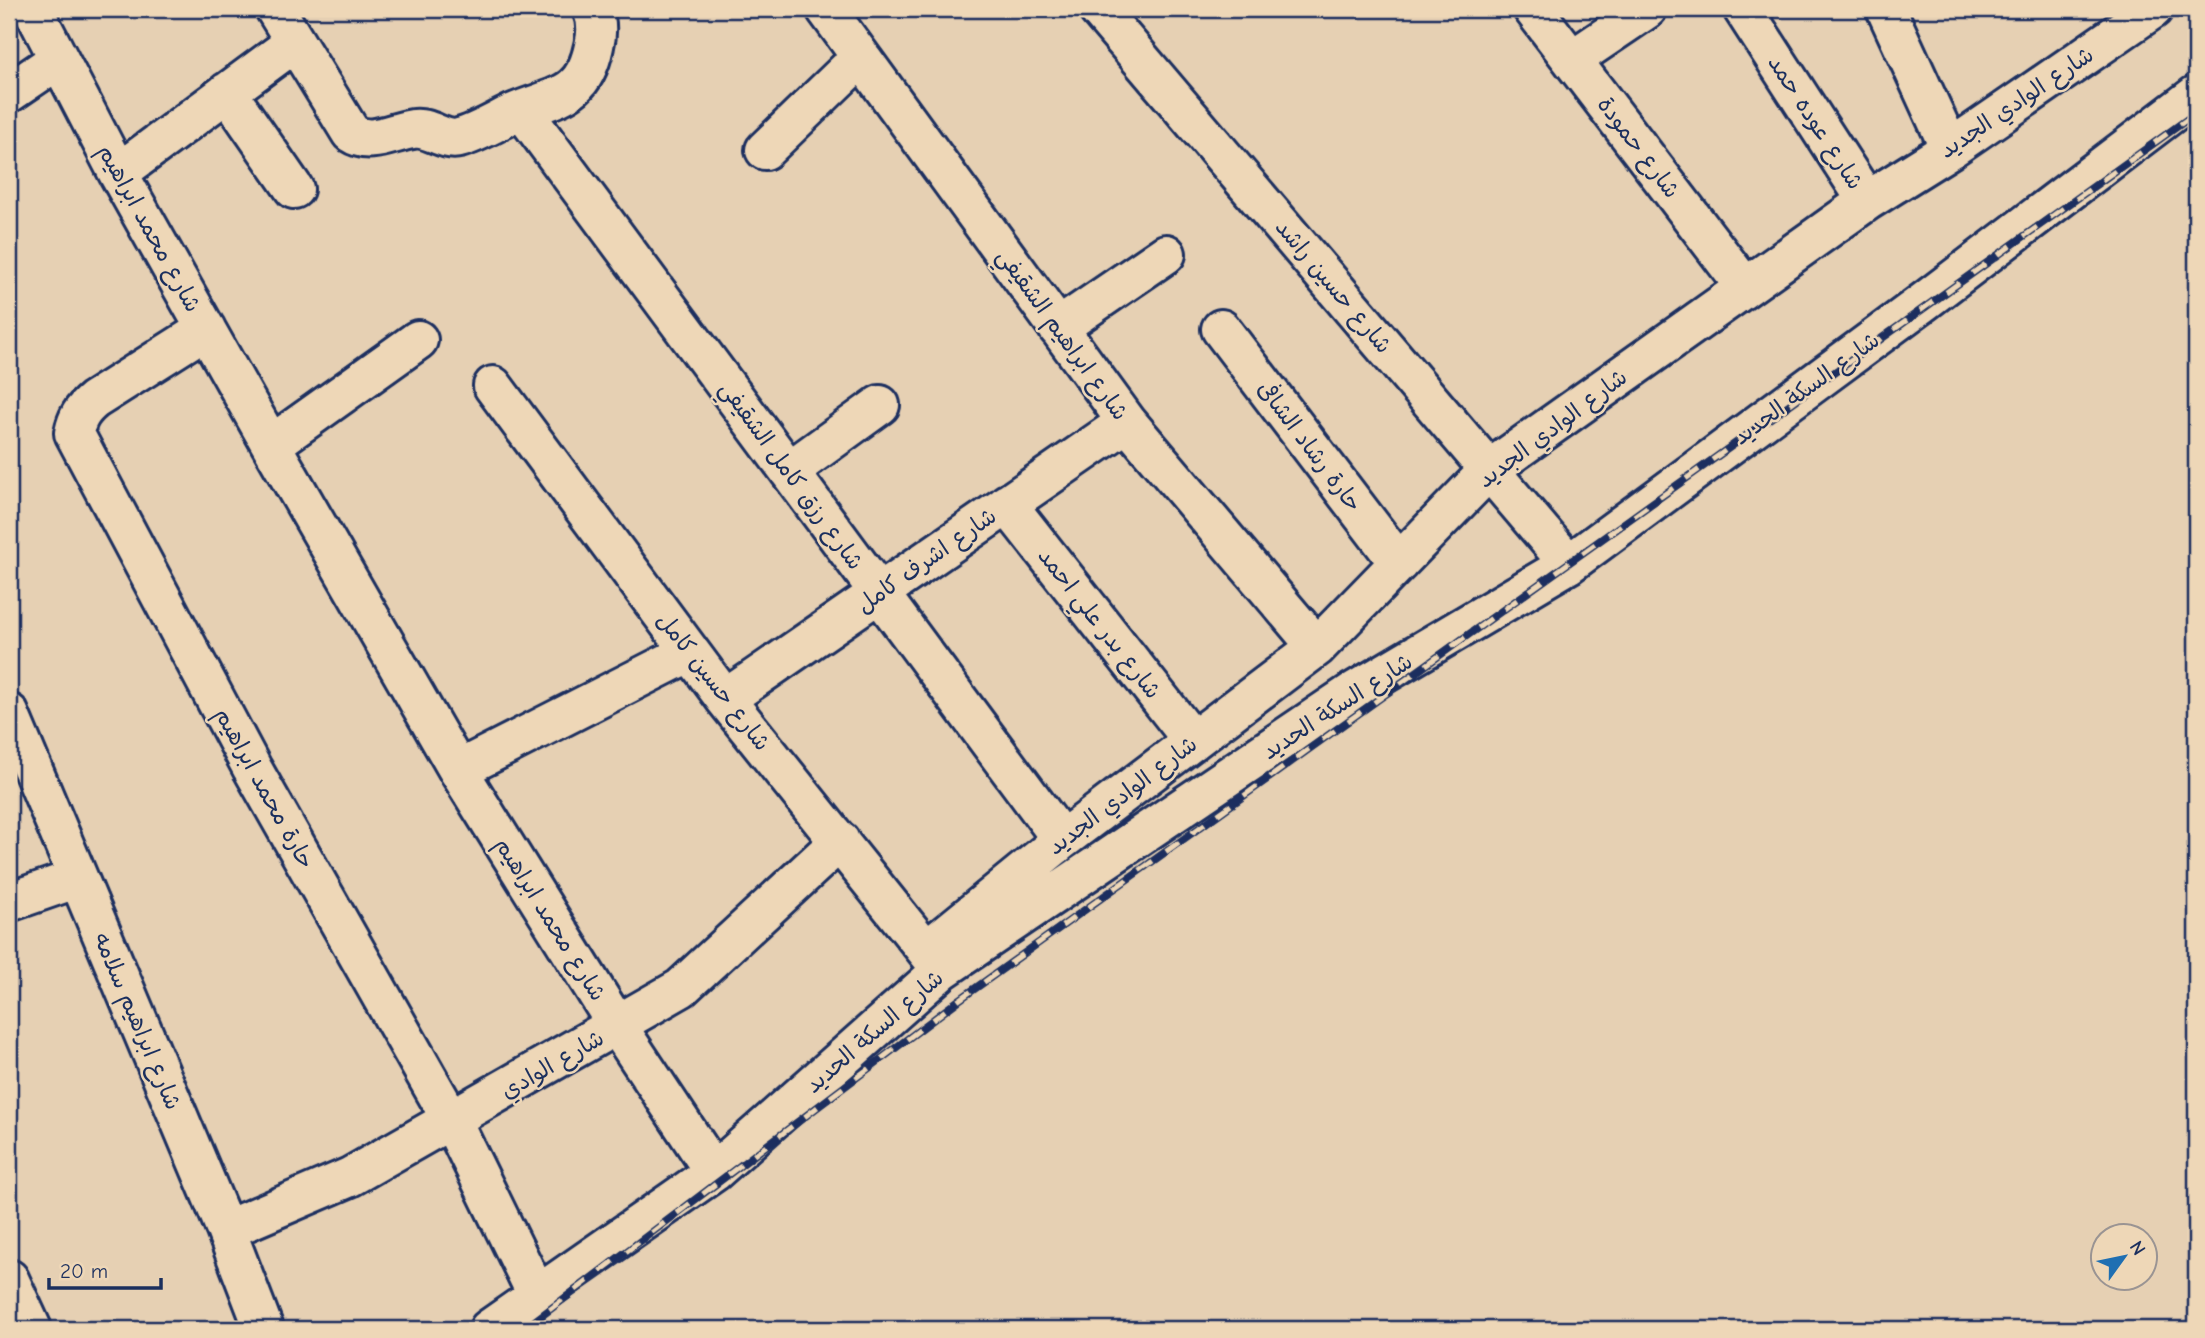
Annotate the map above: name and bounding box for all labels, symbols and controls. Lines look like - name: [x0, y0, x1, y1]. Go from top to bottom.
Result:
- street label: شارع الوادي الجديد: [1934, 41, 2100, 167]
- street label: شارع عوده حمد: [1760, 50, 1869, 196]
- street label: شارع حمودة: [1590, 91, 1685, 205]
- street label: شارع محمد ابراهيم: [89, 140, 207, 319]
- street label: شارع حسين راشد: [1268, 214, 1398, 360]
- street label: شارع ابراهيم الشقيفي: [986, 243, 1134, 430]
- street label: شارع السكة الحديد: [1728, 326, 1886, 452]
- street label: شارع الوادي الجديد: [1472, 363, 1634, 496]
- street label: حارة رشاد الشافى: [1252, 374, 1369, 517]
- street label: شارع رزق كامل الشقيفي: [708, 376, 869, 579]
- street label: شارع اشرف كامل: [851, 502, 1003, 620]
- street label: شارع بدر علي احمد: [1027, 543, 1167, 708]
- street label: شارع حسين كامل: [650, 607, 776, 757]
- street label: شارع السكة الحديد: [1257, 648, 1419, 767]
- street label: حارة محمد ابراهيم: [206, 703, 320, 875]
- street label: شارع الوادي الجديد: [1042, 730, 1204, 863]
- street label: شارع محمد ابراهيم: [486, 833, 612, 1008]
- street label: شارع ابراهيم سلامه: [84, 929, 187, 1115]
- street label: شارع السكة الحديد: [800, 964, 950, 1100]
- street label: شارع الوادي: [496, 1024, 610, 1107]
- north arrow: [2090, 1222, 2160, 1292]
- text: N: [2125, 1237, 2150, 1259]
- scale bar: [49, 1247, 161, 1291]
- text: 20 m: [60, 1259, 108, 1283]

